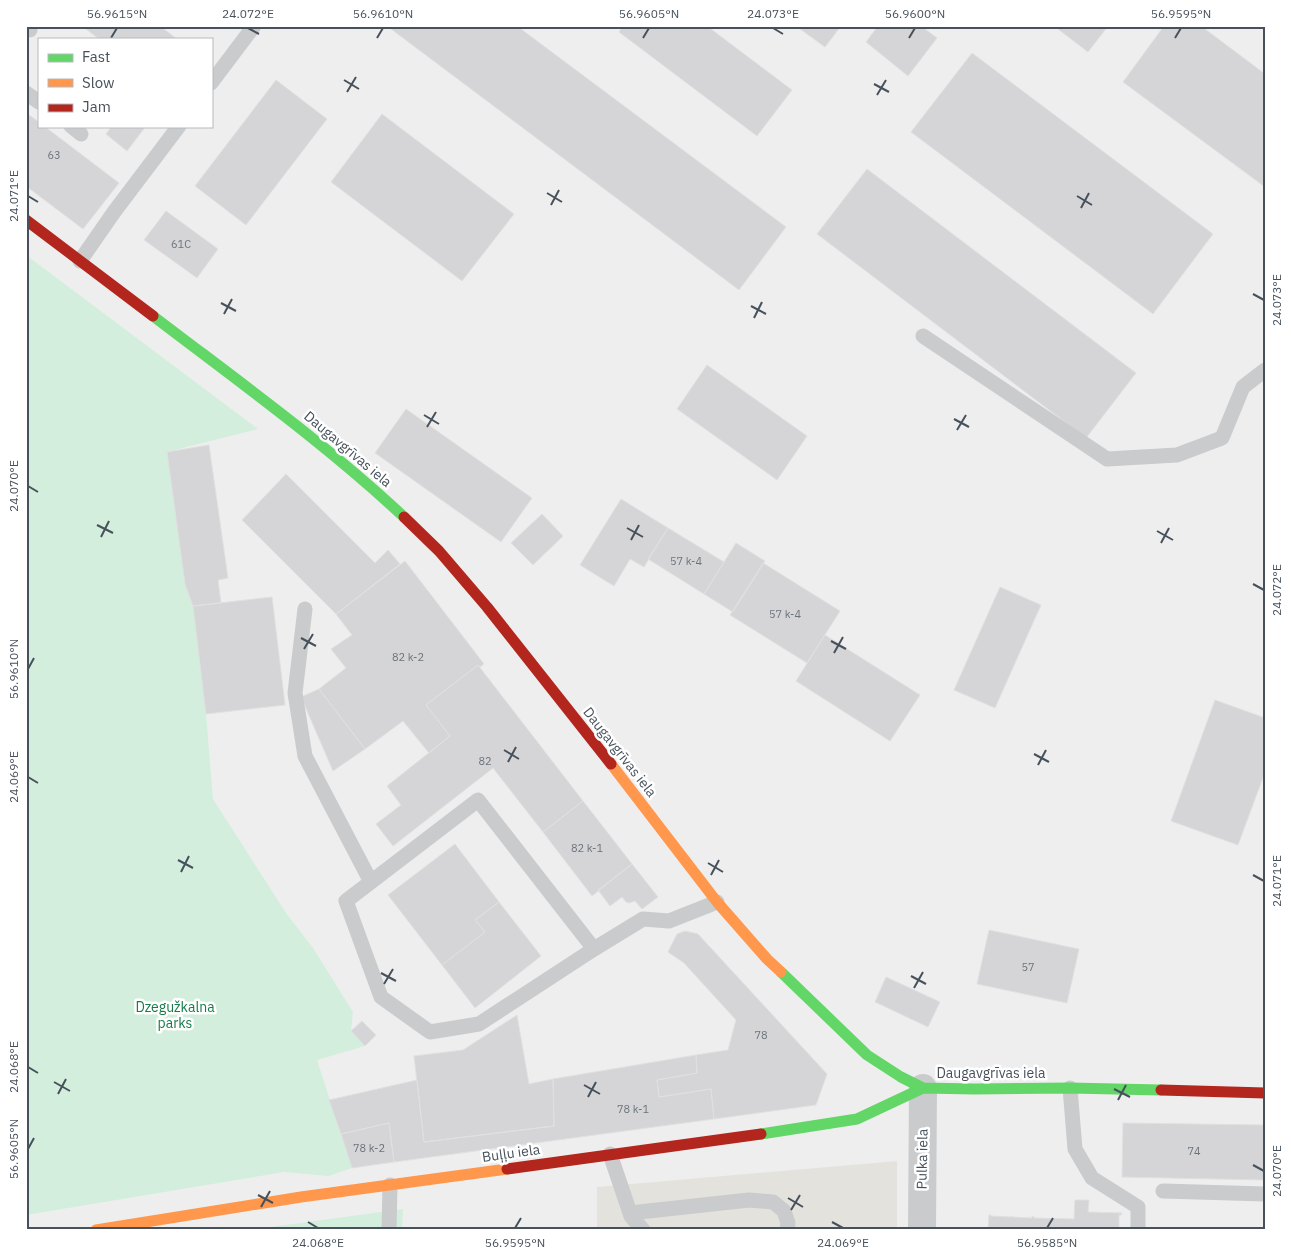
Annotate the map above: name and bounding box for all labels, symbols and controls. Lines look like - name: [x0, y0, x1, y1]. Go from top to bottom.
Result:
- text: 56.9615°N: [87, 6, 147, 21]
- text: 24.072°E: [222, 6, 274, 21]
- text: 56.9610°N: [353, 6, 413, 21]
- text: 56.9605°N: [619, 6, 679, 21]
- text: 24.073°E: [747, 6, 799, 21]
- text: 56.9600°N: [885, 6, 945, 21]
- text: 56.9595°N: [1151, 6, 1211, 21]
- legend: [38, 38, 212, 128]
- text: Fast: [82, 47, 110, 66]
- text: Slow: [82, 73, 115, 92]
- text: Jam: [82, 97, 111, 116]
- house number: 63: [47, 148, 61, 162]
- text: 24.071°E: [6, 170, 21, 222]
- house number: 61C: [171, 237, 191, 251]
- text: 24.073°E: [1269, 274, 1284, 326]
- street label: Daugavgrīvas iela: [300, 407, 396, 491]
- text: 24.070°E: [6, 460, 21, 512]
- house number: 57 k-4: [670, 554, 702, 568]
- text: 24.072°E: [1269, 564, 1284, 616]
- house number: 57 k-4: [769, 607, 801, 621]
- text: 56.9610°N: [6, 639, 21, 699]
- house number: 82 k-2: [392, 650, 424, 664]
- street label: Daugavgrīvas iela: [579, 703, 661, 801]
- text: 24.069°E: [6, 751, 21, 803]
- house number: 82: [478, 754, 492, 768]
- house number: 82 k-1: [571, 841, 603, 855]
- text: 24.071°E: [1269, 855, 1284, 907]
- house number: 57: [1021, 960, 1035, 974]
- park label: Dzegužkalna parks: [135, 998, 215, 1032]
- house number: 78: [754, 1028, 768, 1042]
- text: 24.068°E: [6, 1041, 21, 1093]
- street label: Daugavgrīvas iela: [936, 1064, 1046, 1082]
- house number: 78 k-1: [617, 1102, 649, 1116]
- text: 56.9605°N: [6, 1119, 21, 1179]
- street label: Pulka iela: [912, 1128, 932, 1190]
- street label: Buļļu iela: [481, 1140, 542, 1166]
- house number: 78 k-2: [353, 1141, 385, 1155]
- house number: 74: [1187, 1144, 1201, 1158]
- text: 24.070°E: [1269, 1145, 1284, 1197]
- text: 24.068°E: [292, 1235, 344, 1250]
- text: 56.9595°N: [485, 1235, 545, 1250]
- text: 24.069°E: [817, 1235, 869, 1250]
- text: 56.9585°N: [1017, 1235, 1077, 1250]

